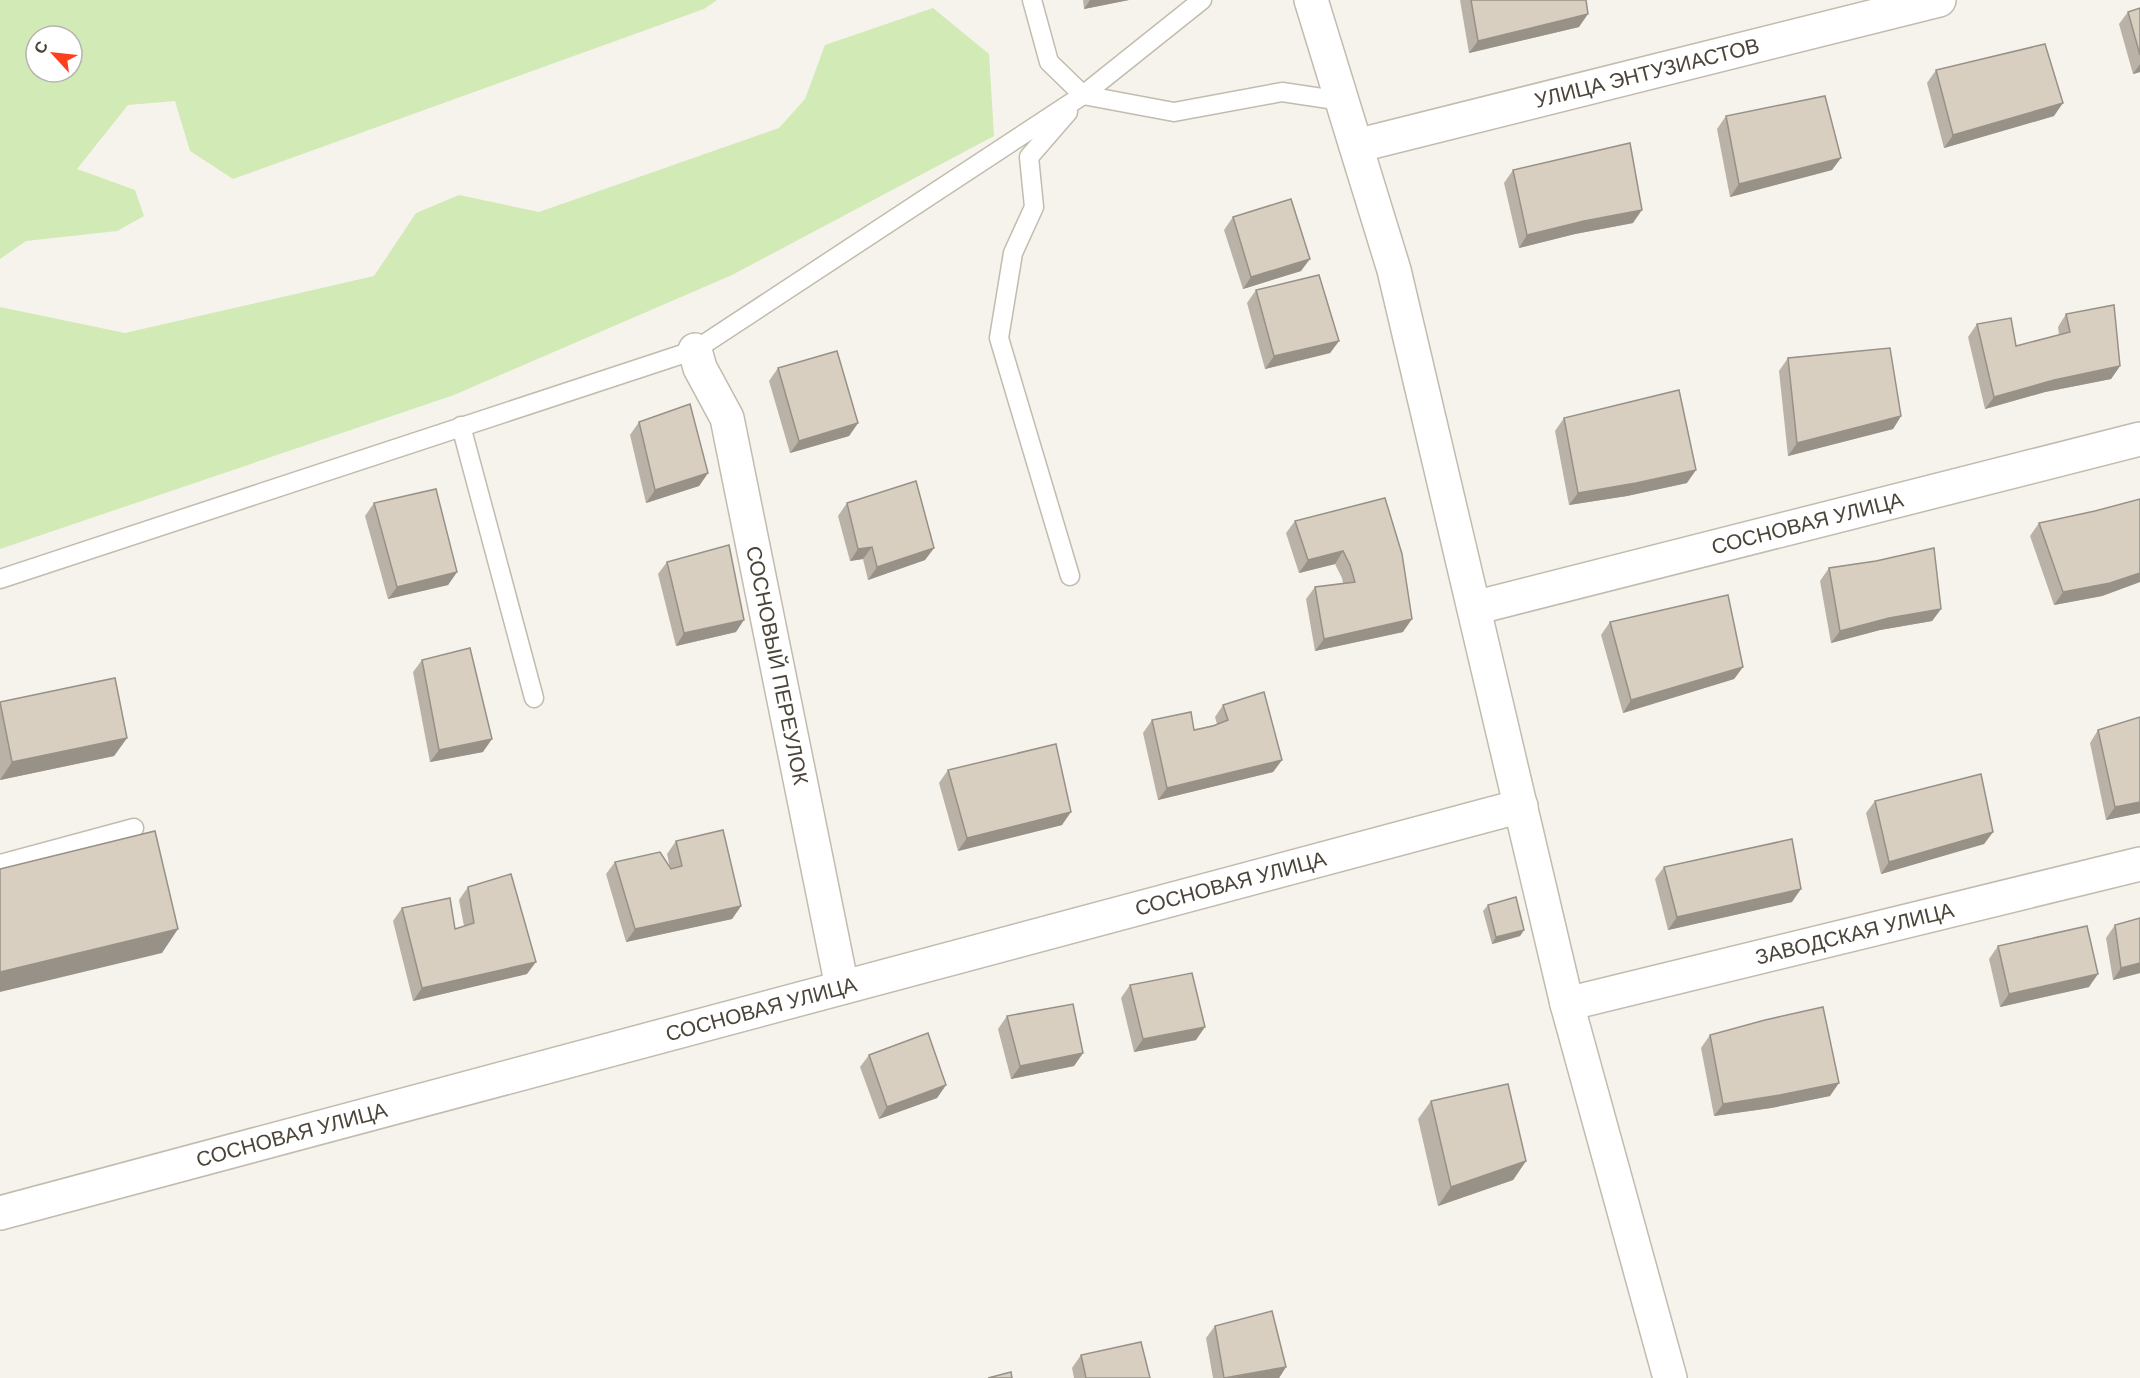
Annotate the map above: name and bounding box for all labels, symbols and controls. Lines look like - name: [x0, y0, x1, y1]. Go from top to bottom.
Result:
- north arrow: [24, 24, 84, 84]
- street label: УЛИЦА ЭНТУЗИАСТОВ: [1532, 32, 1762, 115]
- text: С: [29, 37, 53, 57]
- street label: СОСНОВАЯ УЛИЦА: [1709, 486, 1906, 561]
- street label: СОСНОВЫЙ ПЕРЕУЛОК: [739, 544, 815, 788]
- street label: СОСНОВАЯ УЛИЦА: [1132, 845, 1329, 923]
- street label: ЗАВОДСКАЯ УЛИЦА: [1752, 896, 1957, 971]
- street label: СОСНОВАЯ УЛИЦА: [662, 970, 860, 1048]
- street label: СОСНОВАЯ УЛИЦА: [193, 1096, 390, 1174]

